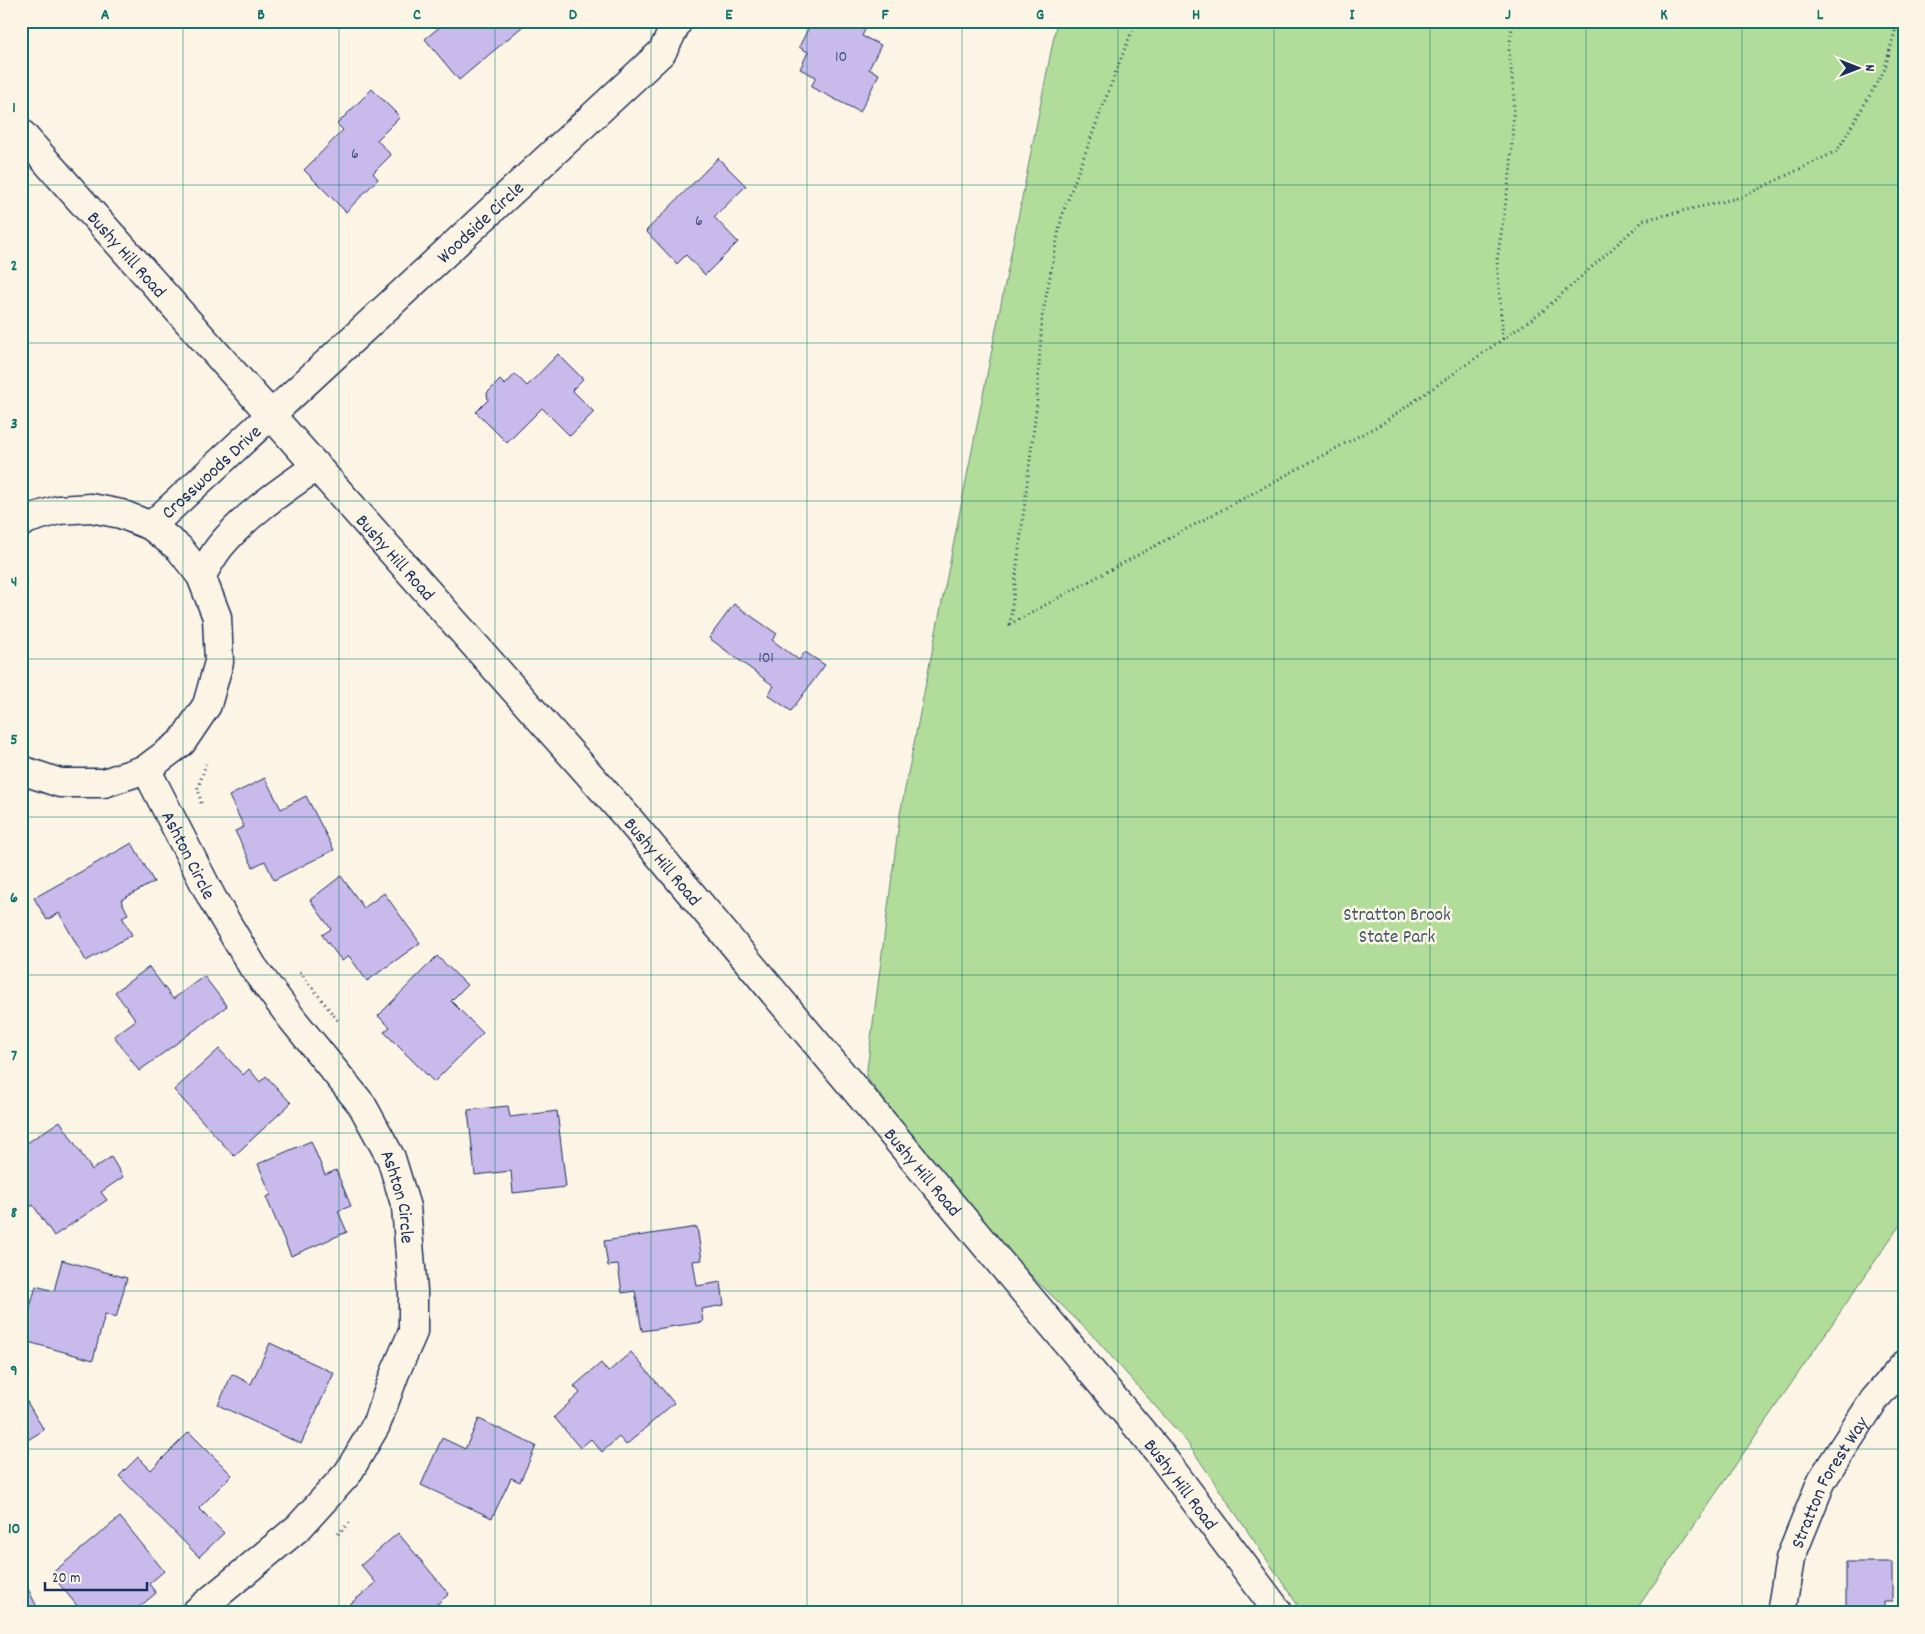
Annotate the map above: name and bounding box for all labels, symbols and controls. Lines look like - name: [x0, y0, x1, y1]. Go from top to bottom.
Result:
- text: A: [101, 4, 110, 27]
- text: B: [257, 4, 265, 27]
- text: C: [413, 4, 421, 27]
- text: D: [569, 4, 578, 27]
- text: E: [725, 4, 733, 27]
- text: F: [881, 4, 889, 27]
- text: G: [1036, 4, 1044, 27]
- text: H: [1192, 4, 1200, 27]
- text: I: [1350, 4, 1356, 27]
- text: J: [1505, 4, 1511, 27]
- text: K: [1660, 4, 1668, 27]
- text: L: [1817, 4, 1824, 27]
- north arrow: [1832, 42, 1882, 92]
- house number: 10: [835, 46, 847, 69]
- text: N: [1859, 65, 1879, 72]
- text: 1: [12, 97, 16, 120]
- house number: 6: [351, 143, 359, 166]
- street label: Woodside Circle: [432, 176, 531, 271]
- street label: Bushy Hill Road: [79, 206, 171, 305]
- house number: 6: [695, 210, 703, 233]
- text: 2: [11, 255, 18, 278]
- text: 3: [10, 413, 18, 436]
- street label: Crosswoods Drive: [157, 420, 269, 527]
- street label: Bushy Hill Road: [348, 510, 440, 608]
- text: 4: [11, 571, 17, 594]
- house number: 101: [758, 647, 774, 670]
- text: 5: [10, 729, 18, 752]
- street label: Ashton Circle: [153, 807, 221, 905]
- street label: Bushy Hill Road: [616, 813, 706, 913]
- text: 6: [10, 887, 18, 910]
- park label: Stratton Brook State Park: [1343, 903, 1451, 952]
- text: 7: [11, 1045, 17, 1068]
- street label: Bushy Hill Road: [876, 1123, 966, 1224]
- street label: Ashton Circle: [372, 1146, 419, 1245]
- text: 8: [11, 1202, 18, 1225]
- text: 9: [10, 1360, 18, 1383]
- street label: Stratton Forest Way: [1786, 1412, 1877, 1553]
- street label: Bushy Hill Road: [1136, 1434, 1222, 1537]
- text: 10: [8, 1518, 20, 1541]
- scale bar: [45, 1559, 148, 1591]
- text: 20 m: [52, 1568, 80, 1590]

